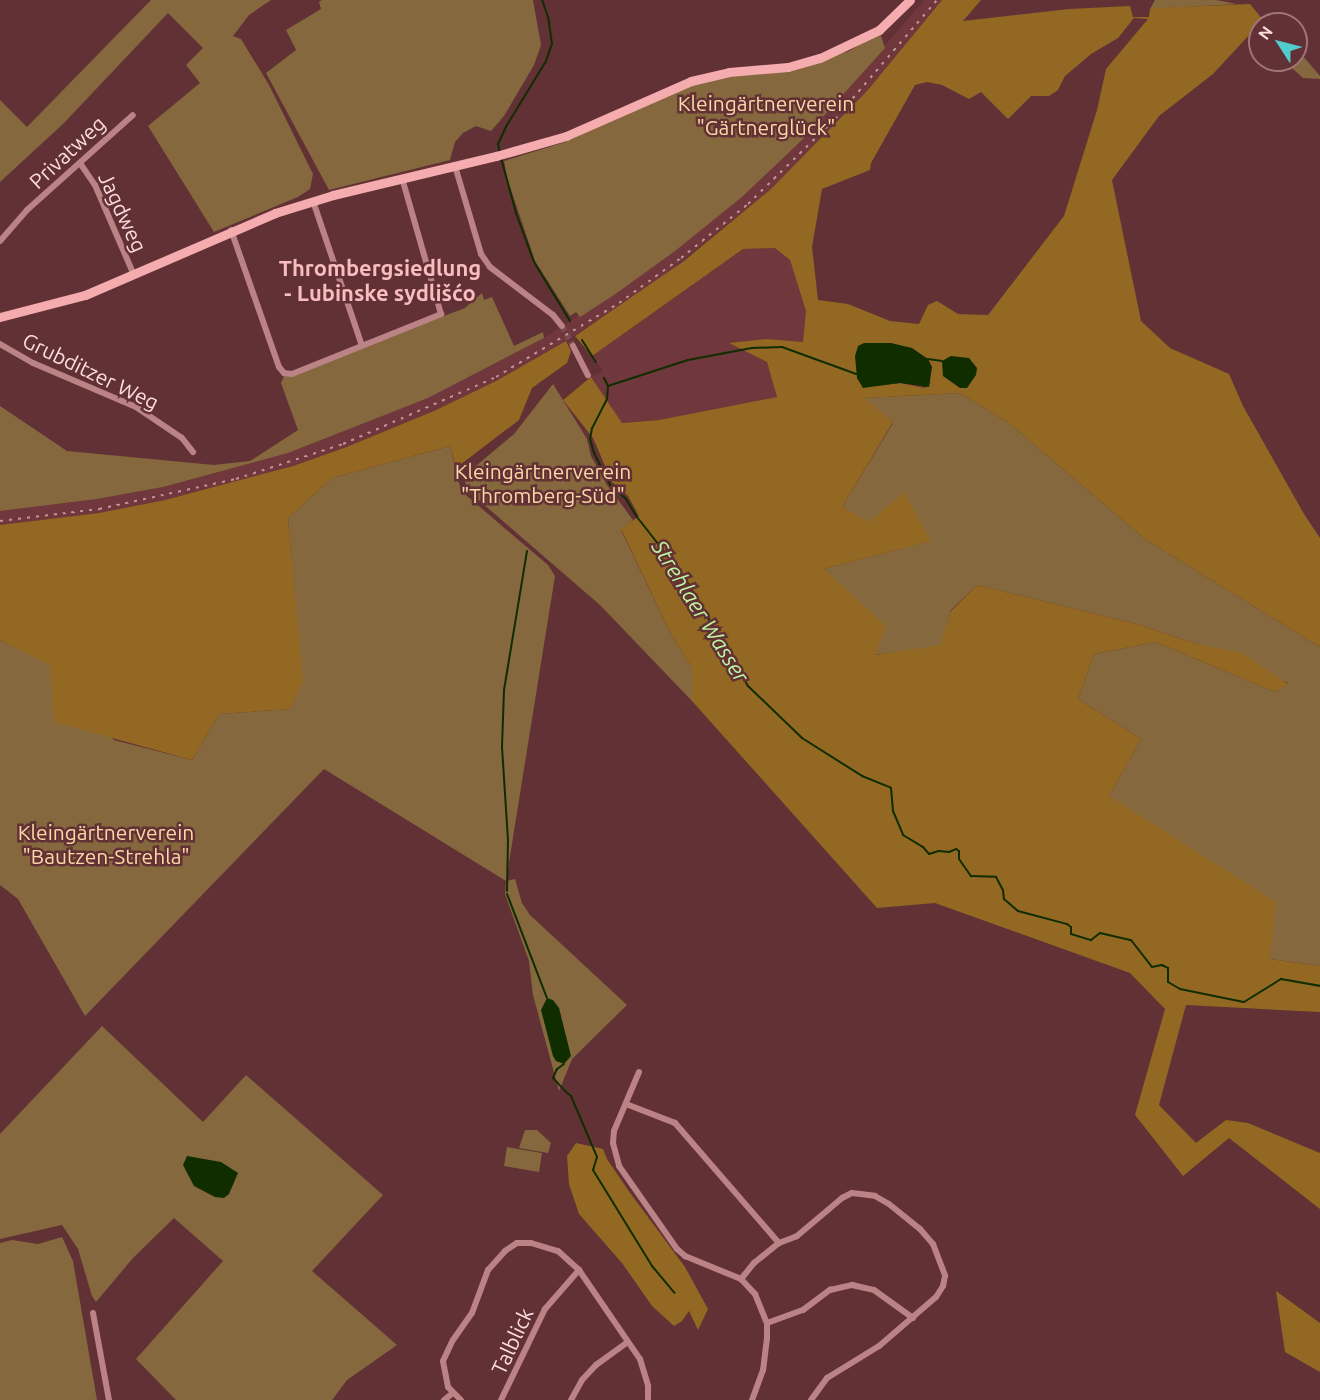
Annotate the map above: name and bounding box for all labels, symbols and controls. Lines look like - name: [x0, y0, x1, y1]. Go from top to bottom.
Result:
- north arrow: [1248, 12, 1308, 72]
- text: N: [1254, 22, 1276, 43]
- park label: Kleingärtnerverein "Gärtnerglück": [678, 90, 854, 140]
- street label: Privatweg: [24, 110, 110, 194]
- street label: Jagdweg: [94, 168, 152, 256]
- district label: Thrombergsiedlung - Lubinske sydlišćo: [279, 254, 481, 306]
- street label: Grubditzer Weg: [19, 327, 163, 415]
- park label: Kleingärtnerverein "Thromberg-Süd": [455, 458, 631, 508]
- water label: Strehlaer Wasser: [647, 535, 755, 687]
- park label: Kleingärtnerverein "Bautzen-Strehla": [18, 819, 194, 869]
- street label: Talblick: [486, 1304, 538, 1378]

